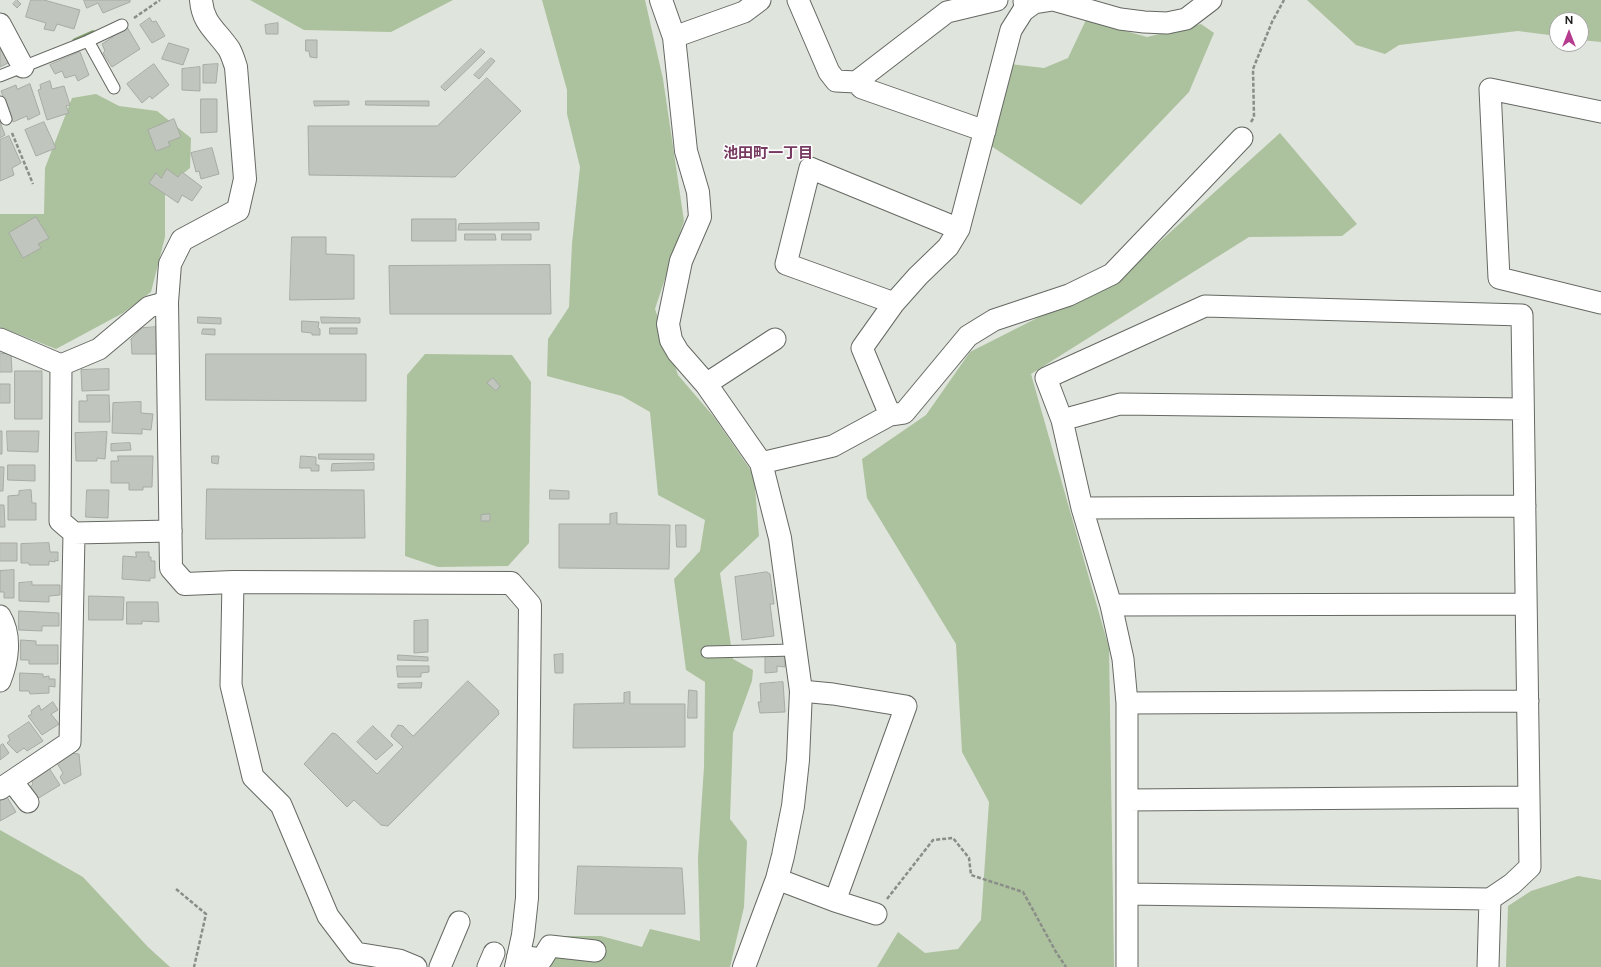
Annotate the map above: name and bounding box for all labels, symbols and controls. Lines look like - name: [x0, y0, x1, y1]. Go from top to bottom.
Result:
- north arrow: [1549, 12, 1589, 52]
- text: N: [1565, 14, 1573, 27]
- district label: 池田町一丁目: [723, 145, 813, 163]

